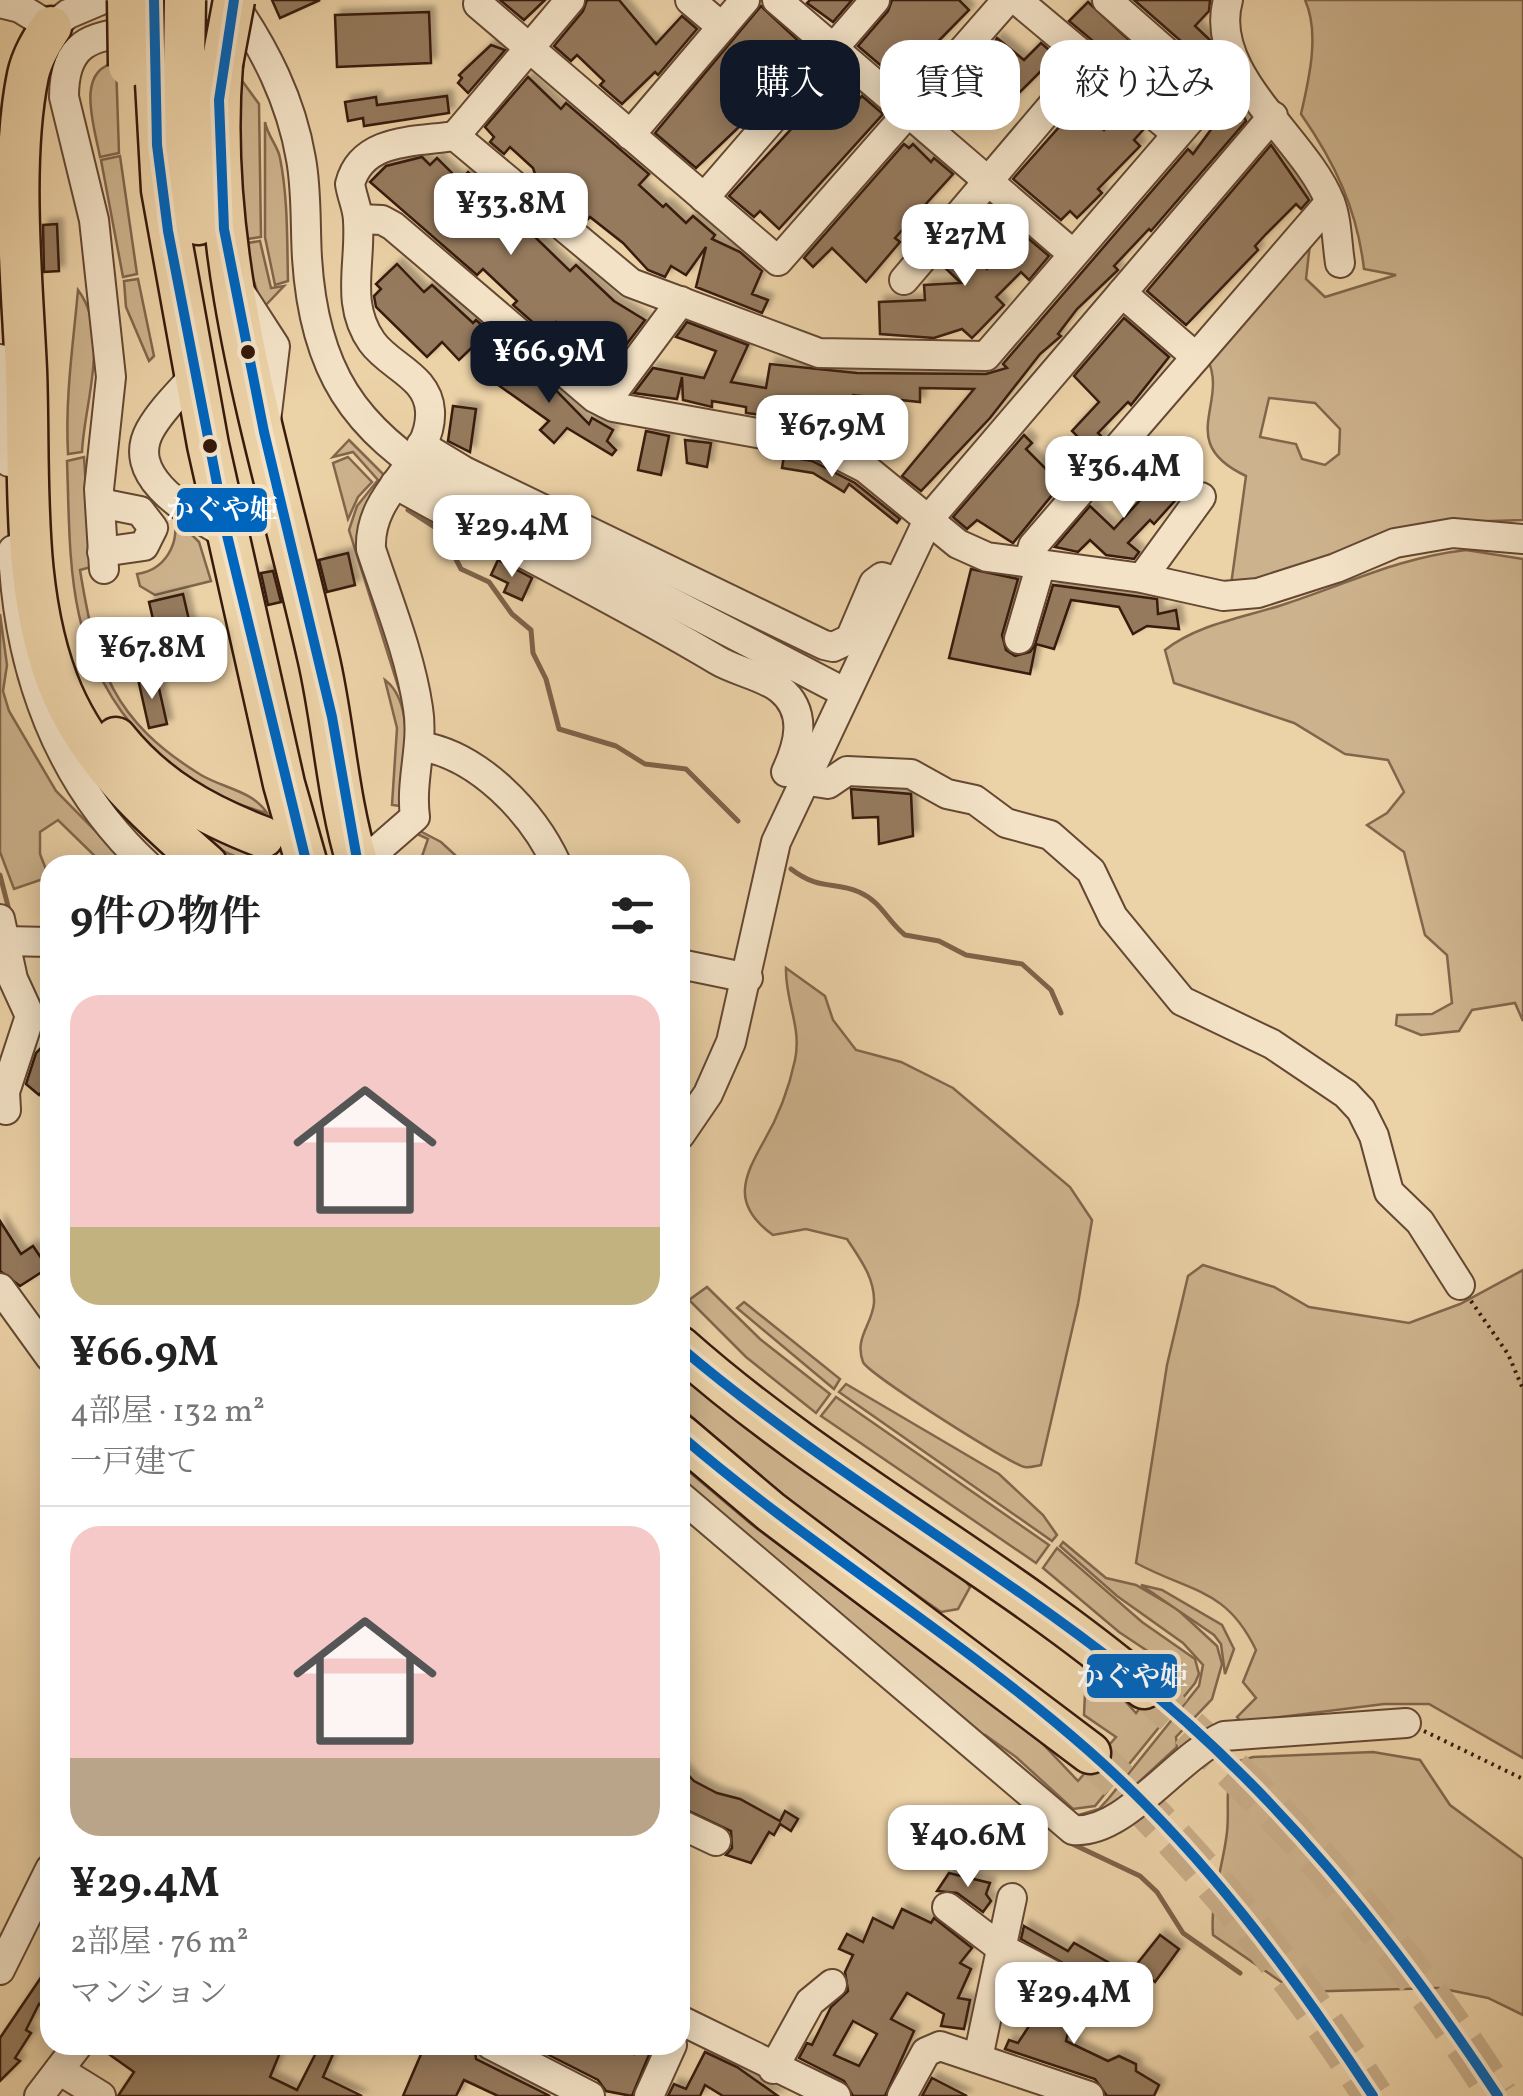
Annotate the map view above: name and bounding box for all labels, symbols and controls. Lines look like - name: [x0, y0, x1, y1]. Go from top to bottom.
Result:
- chip: 購入: [720, 40, 860, 130]
- chip: 賃貸: [880, 40, 1020, 130]
- chip: 絞り込み: [1040, 40, 1250, 130]
- pin: ¥33.8M: [430, 173, 592, 258]
- text: ¥33.8M: [456, 183, 566, 227]
- pin: ¥27M: [906, 204, 1024, 289]
- text: ¥27M: [924, 214, 1006, 258]
- pin: ¥66.9M: [468, 321, 630, 406]
- text: ¥66.9M: [492, 331, 606, 375]
- unlabelled marker: [238, 342, 258, 362]
- pin: ¥67.9M: [751, 395, 913, 480]
- text: ¥67.9M: [778, 405, 886, 449]
- unlabelled marker: [200, 436, 220, 456]
- pin: ¥36.4M: [1043, 436, 1205, 521]
- text: ¥36.4M: [1067, 446, 1181, 490]
- line badge: かぐや姫: [175, 486, 269, 534]
- text: かぐや姫: [166, 492, 278, 531]
- pin: ¥29.4M: [431, 495, 593, 580]
- text: ¥29.4M: [455, 505, 569, 549]
- pin: ¥67.8M: [71, 617, 233, 702]
- text: ¥67.8M: [98, 627, 206, 671]
- icon: filters: [605, 888, 660, 943]
- text: 9件の物件: [70, 890, 261, 949]
- icon: home: [275, 1060, 455, 1240]
- text: ¥66.9M: [70, 1325, 218, 1384]
- text: 4部屋 · 132 m²: [70, 1391, 265, 1435]
- text: 一戸建て: [70, 1442, 198, 1486]
- icon: home: [275, 1591, 455, 1771]
- line badge: かぐや姫: [1085, 1652, 1179, 1700]
- text: かぐや姫: [1076, 1659, 1188, 1698]
- pin: ¥40.6M: [887, 1805, 1049, 1890]
- text: ¥40.6M: [910, 1815, 1026, 1859]
- text: ¥29.4M: [70, 1856, 219, 1915]
- text: 2部屋 · 76 m²: [70, 1922, 249, 1966]
- pin: ¥29.4M: [993, 1962, 1155, 2047]
- text: ¥29.4M: [1017, 1972, 1131, 2016]
- text: マンション: [70, 1973, 229, 2017]

